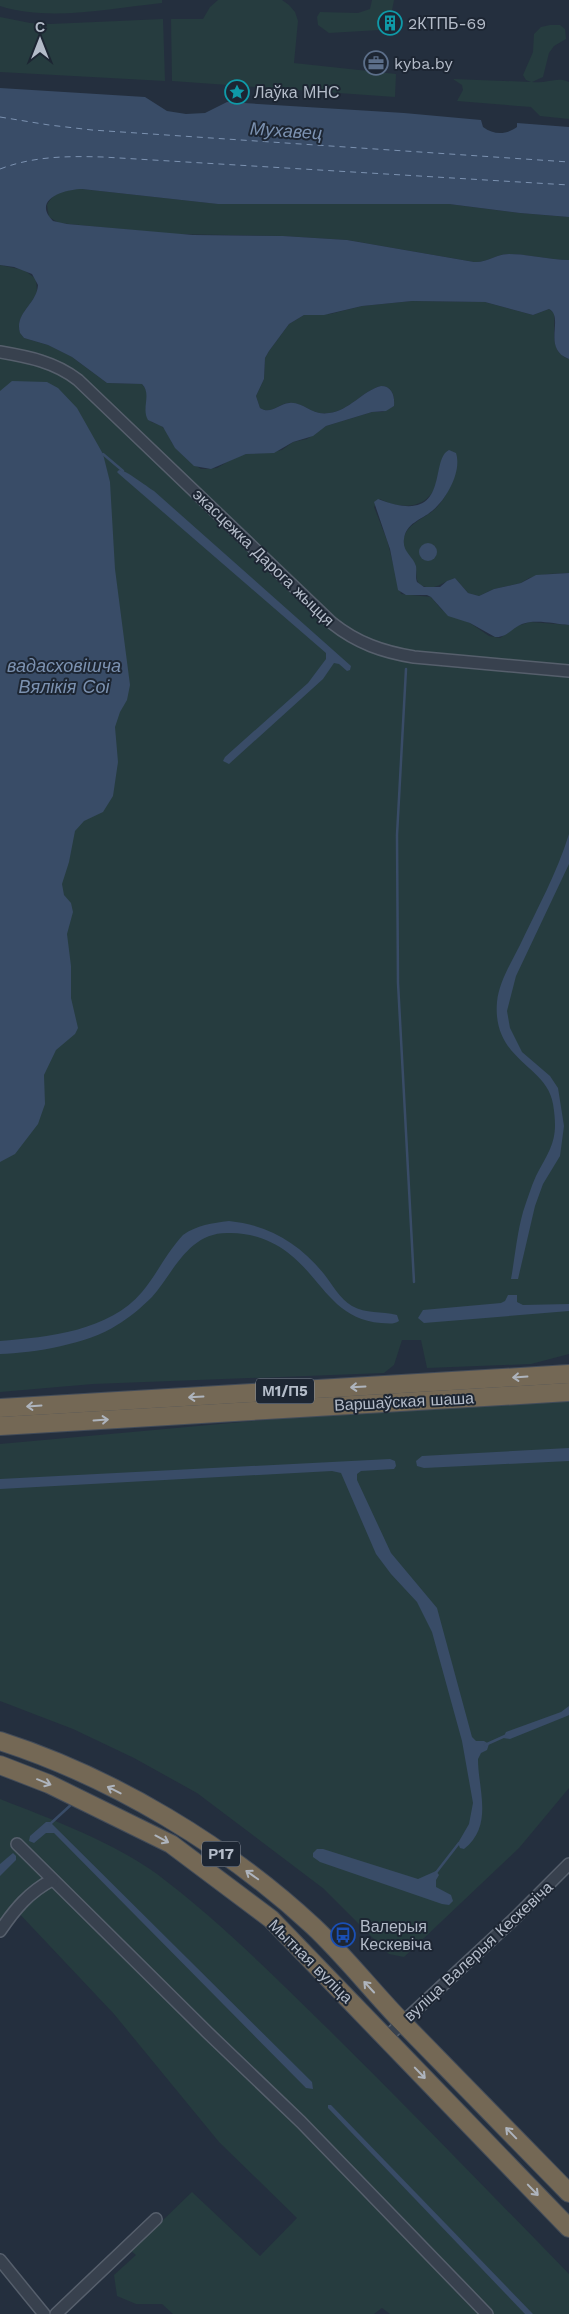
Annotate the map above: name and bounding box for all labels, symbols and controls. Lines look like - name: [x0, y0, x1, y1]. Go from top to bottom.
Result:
- building icon: 2КТПБ-69: [377, 10, 403, 36]
- place label: 2КТПБ-69: [408, 14, 486, 33]
- north arrow: [15, 15, 65, 65]
- text: С: [35, 19, 45, 35]
- office icon: kyba.by: [363, 50, 389, 76]
- place label: kyba.by: [394, 54, 453, 73]
- place icon: Лаўка МНС: [224, 79, 250, 105]
- place label: Лаўка МНС: [254, 83, 340, 102]
- water label: Мухавец: [249, 118, 323, 143]
- street label: экасцежка Дарога жыцця: [189, 485, 338, 630]
- water label: вадасховішча Вялікія Соі: [7, 655, 121, 697]
- one-way arrow: [513, 1372, 529, 1381]
- road number: М1/П5: [256, 1378, 314, 1404]
- one-way arrow: [350, 1383, 366, 1392]
- street label: Варшаўская шаша: [334, 1388, 475, 1415]
- one-way arrow: [188, 1392, 204, 1401]
- one-way arrow: [26, 1401, 42, 1411]
- one-way arrow: [93, 1415, 109, 1424]
- one-way arrow: [36, 1778, 52, 1787]
- one-way arrow: [107, 1784, 122, 1794]
- one-way arrow: [155, 1834, 170, 1844]
- road number: Р17: [202, 1842, 240, 1866]
- one-way arrow: [245, 1870, 259, 1880]
- street label: вуліца Валерыя Кескевіча: [400, 1877, 557, 2025]
- street label: Мытная вуліца: [265, 1915, 357, 2007]
- place label: Валерыя Кескевіча: [360, 1917, 432, 1954]
- bus stop icon: Валерыя Кескевіча: [330, 1922, 356, 1948]
- one-way arrow: [363, 1980, 375, 1993]
- one-way arrow: [414, 2067, 426, 2079]
- one-way arrow: [504, 2127, 517, 2139]
- one-way arrow: [526, 2184, 539, 2196]

